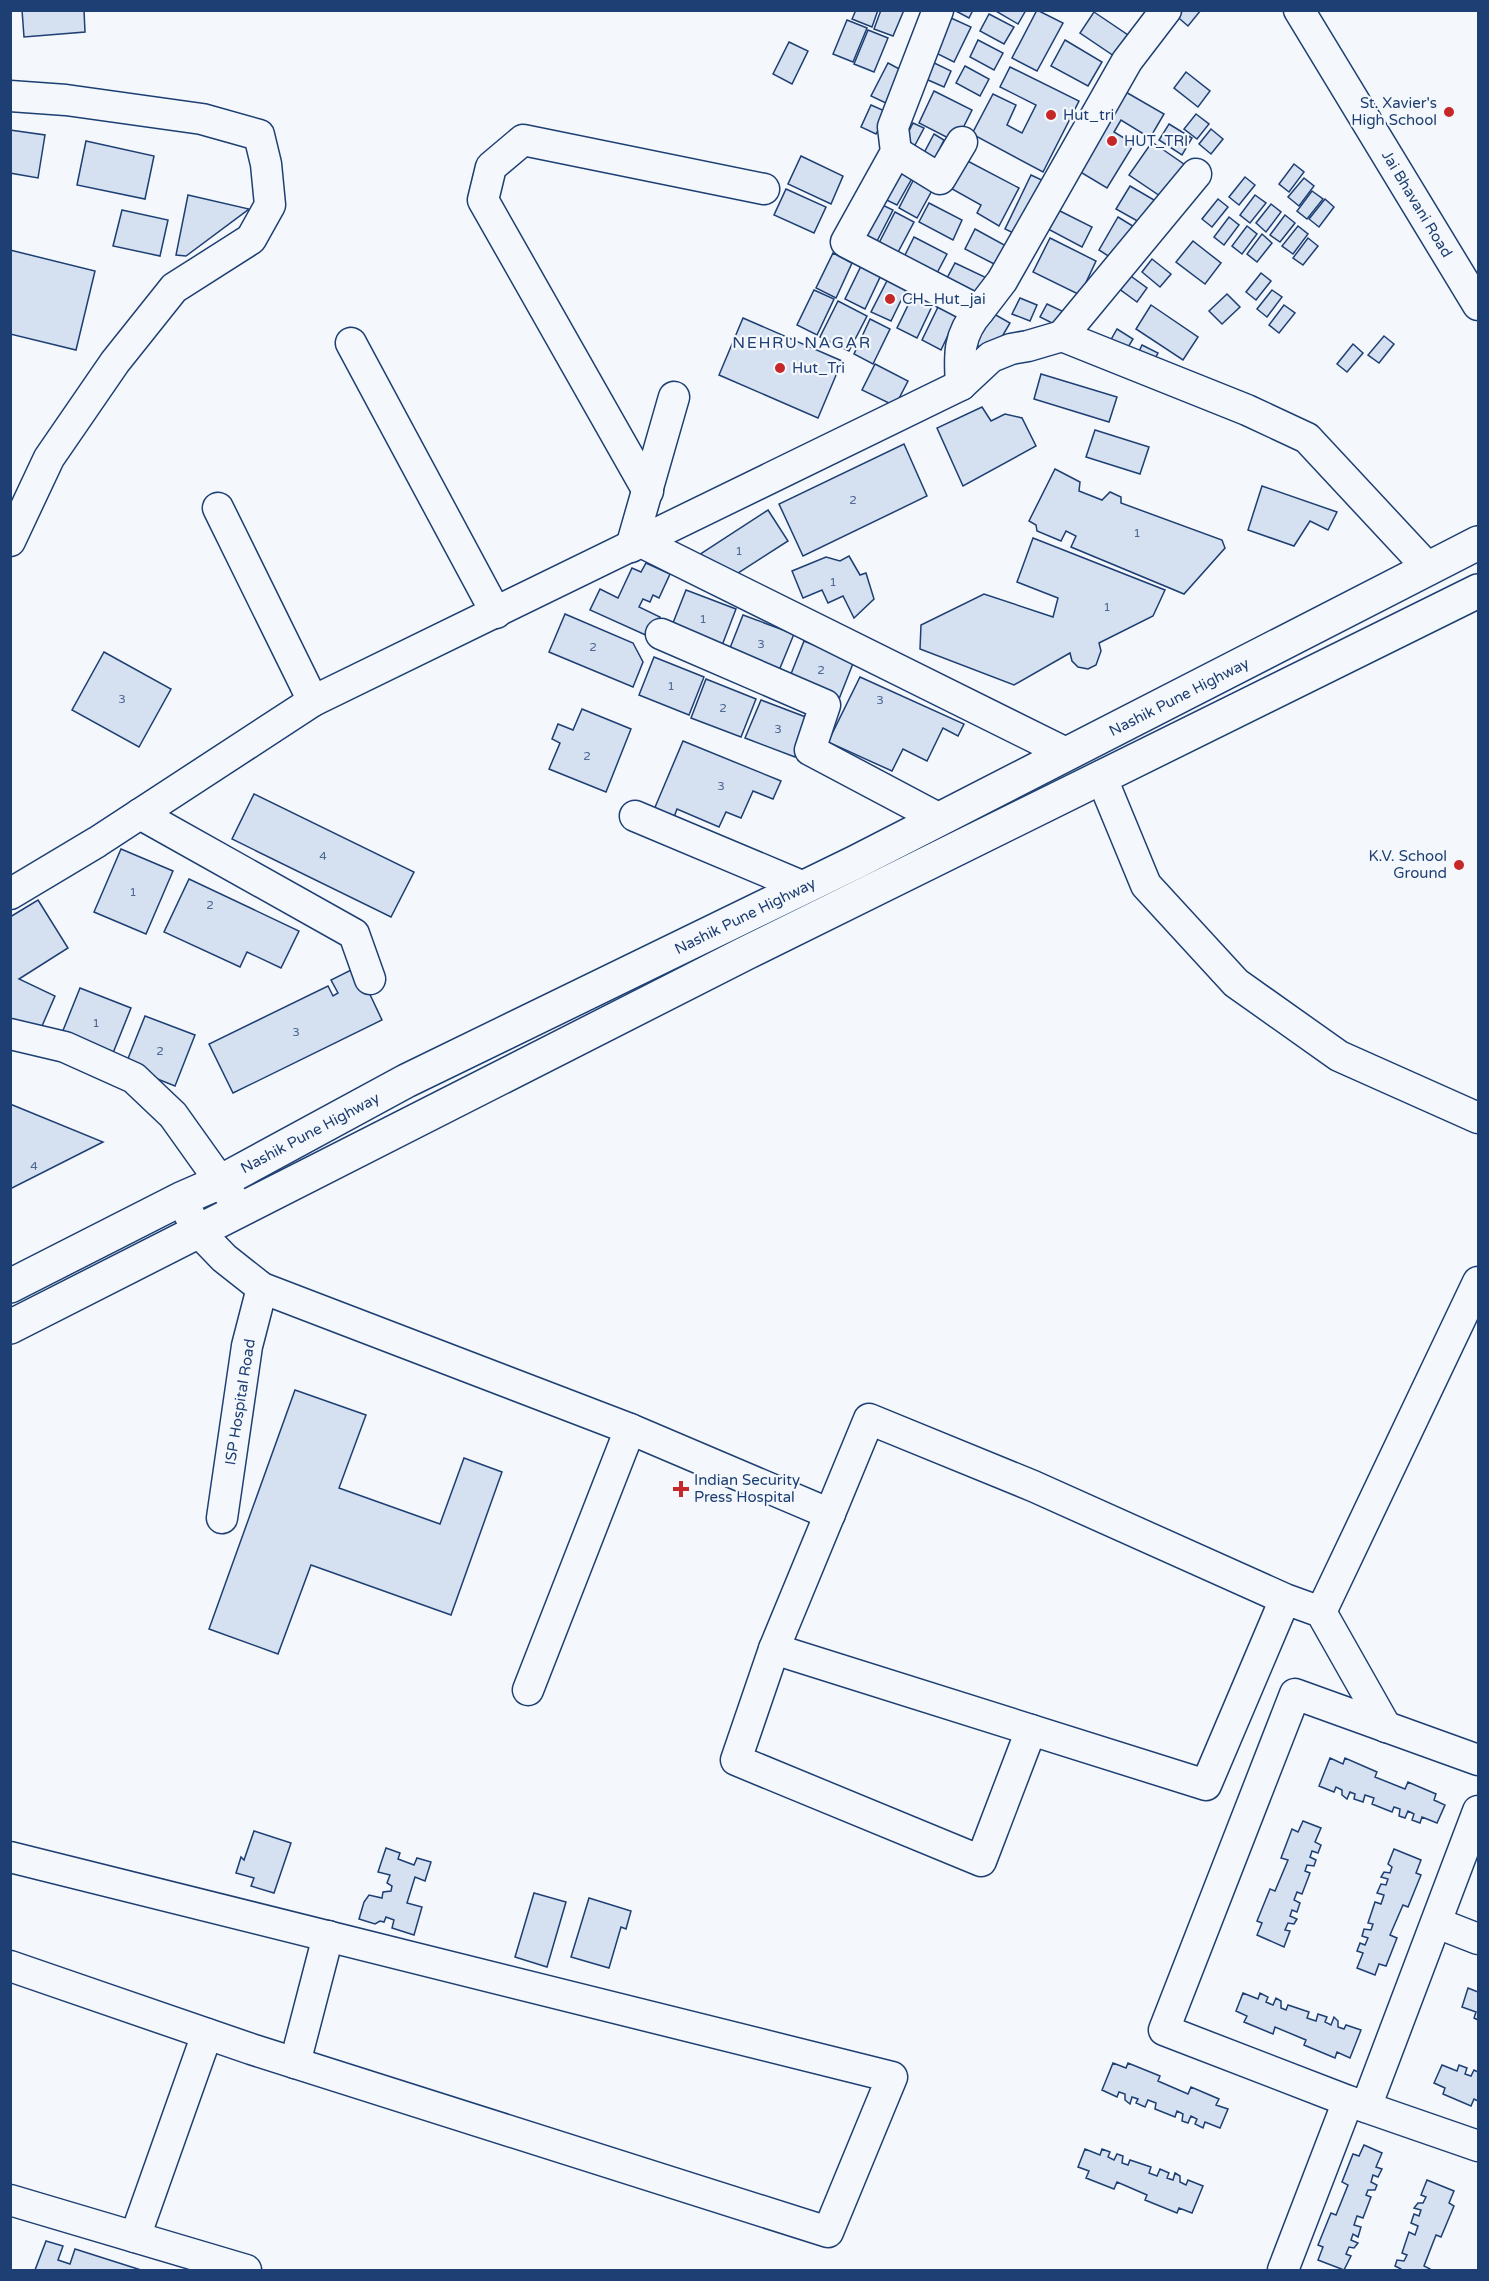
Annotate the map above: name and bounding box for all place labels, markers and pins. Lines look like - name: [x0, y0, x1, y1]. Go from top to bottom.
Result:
- place label: St. Xavier's High School: [1351, 94, 1437, 129]
- marker: St. Xavier's High School: [1442, 105, 1456, 119]
- place label: Hut_tri: [1063, 106, 1114, 124]
- marker: Hut_tri: [1044, 108, 1058, 122]
- place label: HUT_TRI: [1124, 132, 1188, 150]
- marker: HUT_TRI: [1105, 134, 1119, 148]
- place label: CH_Hut_jai: [902, 290, 986, 308]
- marker: CH_Hut_jai: [883, 292, 897, 306]
- place label: Hut_Tri: [792, 359, 845, 377]
- marker: Hut_Tri: [773, 361, 787, 375]
- place label: K.V. School Ground: [1368, 847, 1447, 882]
- marker: K.V. School Ground: [1452, 858, 1466, 872]
- place label: Indian Security Press Hospital: [694, 1471, 800, 1506]
- marker: Indian Security Press Hospital: [672, 1480, 690, 1498]

